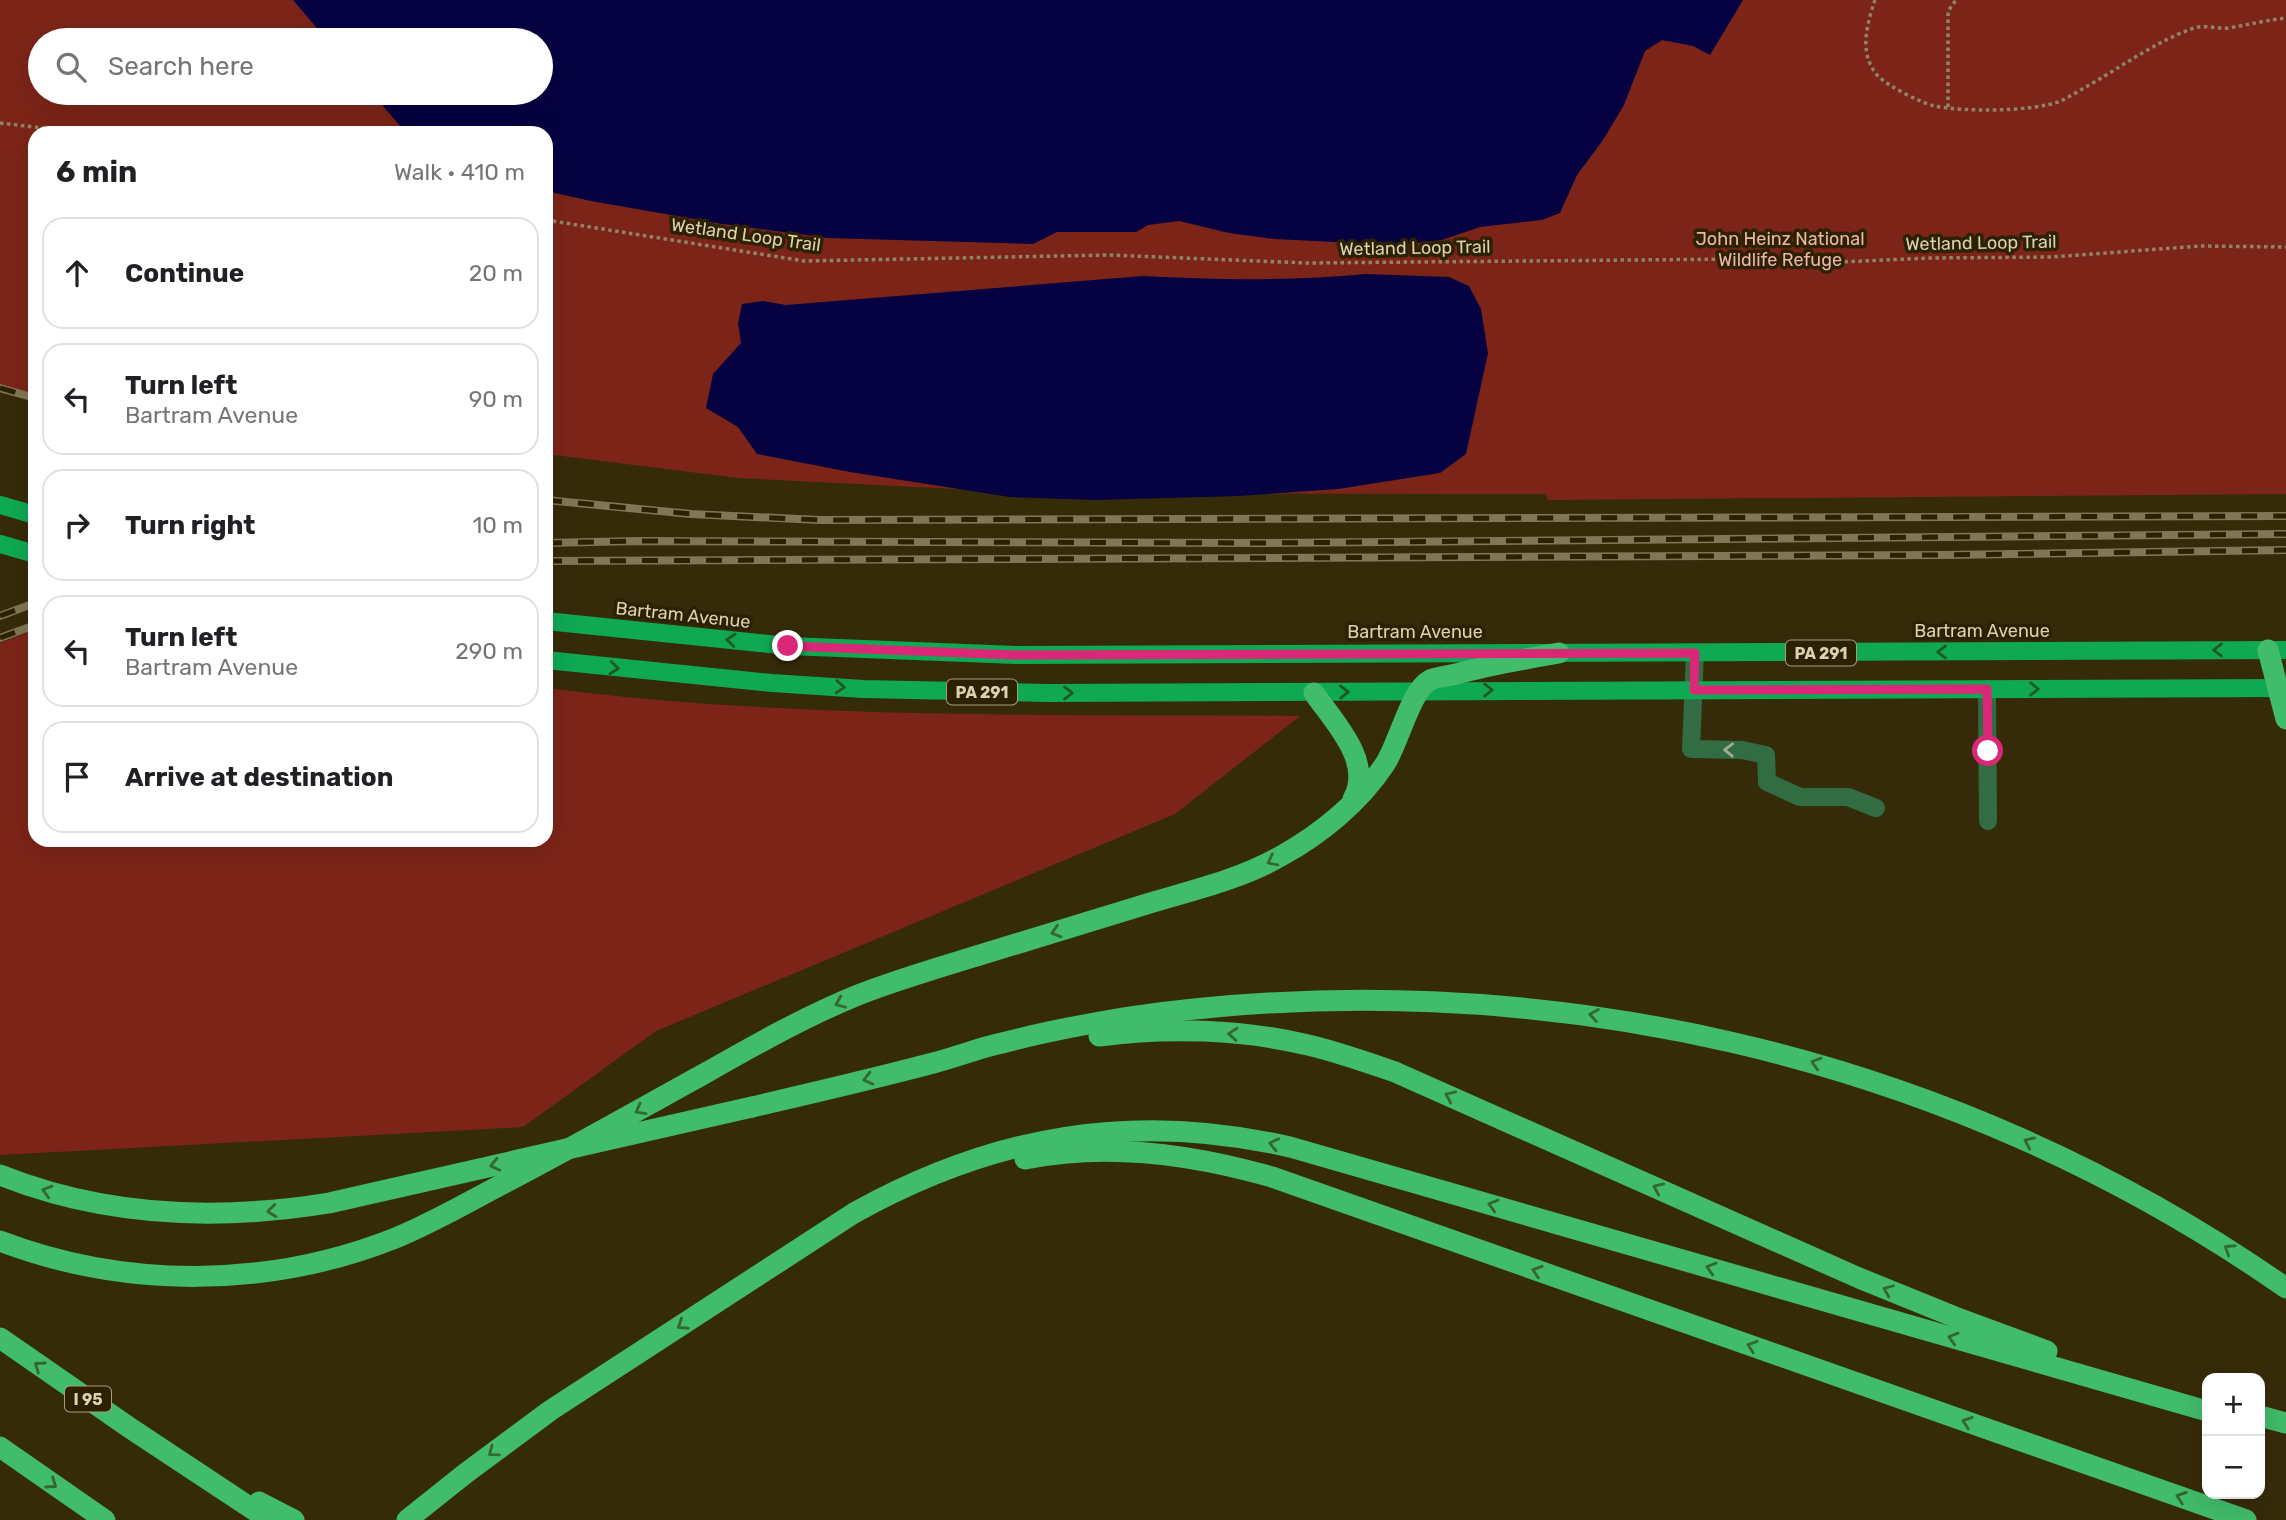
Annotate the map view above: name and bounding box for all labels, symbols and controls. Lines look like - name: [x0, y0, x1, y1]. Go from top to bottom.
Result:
- search box: [28, 28, 553, 105]
- icon: search: [52, 48, 90, 86]
- text: Search here: [108, 51, 254, 82]
- text: 6 min: [56, 154, 137, 190]
- text: Walk · 410 m: [394, 158, 525, 186]
- street label: Wetland Loop Trail: [670, 214, 822, 256]
- park label: John Heinz National Wildlife Refuge: [1695, 228, 1865, 271]
- street label: Wetland Loop Trail: [1905, 231, 2057, 255]
- street label: Wetland Loop Trail: [1339, 236, 1491, 260]
- icon: ahead: [58, 254, 96, 292]
- text: Continue: [125, 258, 244, 289]
- text: 20 m: [469, 259, 523, 287]
- text: Turn left: [125, 370, 237, 401]
- icon: left: [58, 380, 96, 418]
- text: 90 m: [469, 385, 523, 413]
- text: Bartram Avenue: [125, 401, 298, 429]
- icon: right: [58, 506, 96, 544]
- text: Turn right: [125, 510, 255, 541]
- text: 10 m: [472, 511, 523, 539]
- street label: Bartram Avenue: [614, 597, 752, 633]
- street label: Bartram Avenue: [1914, 620, 2050, 642]
- street label: Bartram Avenue: [1347, 621, 1483, 643]
- text: Turn left: [125, 622, 237, 653]
- route end: [772, 630, 803, 661]
- icon: left: [58, 632, 96, 670]
- one-way arrow: [726, 633, 737, 648]
- text: 290 m: [455, 637, 523, 665]
- road number: PA 291: [1786, 640, 1856, 666]
- one-way arrow: [2212, 642, 2223, 658]
- one-way arrow: [1937, 644, 1947, 660]
- text: Bartram Avenue: [125, 653, 298, 681]
- one-way arrow: [609, 660, 620, 675]
- one-way arrow: [835, 680, 846, 695]
- road number: PA 291: [947, 680, 1017, 705]
- one-way arrow: [2030, 681, 2040, 697]
- one-way arrow: [1484, 682, 1494, 698]
- one-way arrow: [1340, 684, 1350, 700]
- one-way arrow: [1063, 685, 1074, 701]
- route start: [1972, 735, 2003, 766]
- one-way arrow: [1723, 742, 1734, 757]
- icon: arrive: [58, 758, 96, 796]
- text: Arrive at destination: [125, 762, 393, 793]
- one-way arrow: [1267, 852, 1279, 866]
- one-way arrow: [1051, 923, 1063, 938]
- one-way arrow: [835, 994, 847, 1008]
- one-way arrow: [1588, 1008, 1600, 1023]
- one-way arrow: [1227, 1027, 1238, 1042]
- one-way arrow: [1810, 1057, 1822, 1071]
- one-way arrow: [862, 1071, 874, 1085]
- one-way arrow: [1445, 1090, 1457, 1104]
- one-way arrow: [634, 1101, 647, 1115]
- one-way arrow: [2024, 1136, 2037, 1150]
- one-way arrow: [1268, 1137, 1280, 1152]
- one-way arrow: [489, 1157, 501, 1172]
- one-way arrow: [1653, 1182, 1665, 1196]
- one-way arrow: [41, 1185, 53, 1200]
- one-way arrow: [1487, 1198, 1499, 1213]
- one-way arrow: [266, 1204, 278, 1219]
- one-way arrow: [2224, 1245, 2237, 1258]
- one-way arrow: [1706, 1262, 1718, 1276]
- one-way arrow: [1532, 1265, 1544, 1279]
- one-way arrow: [1883, 1285, 1895, 1299]
- one-way arrow: [677, 1317, 690, 1330]
- one-way arrow: [1948, 1332, 1960, 1346]
- one-way arrow: [1746, 1340, 1759, 1354]
- one-way arrow: [34, 1362, 47, 1374]
- map controls: [2202, 1373, 2265, 1499]
- button: +: [2202, 1373, 2265, 1436]
- road number: I 95: [65, 1386, 111, 1412]
- one-way arrow: [1961, 1416, 1973, 1430]
- button: −: [2202, 1436, 2265, 1499]
- one-way arrow: [489, 1444, 501, 1456]
- one-way arrow: [44, 1476, 57, 1488]
- one-way arrow: [2176, 1491, 2188, 1505]

